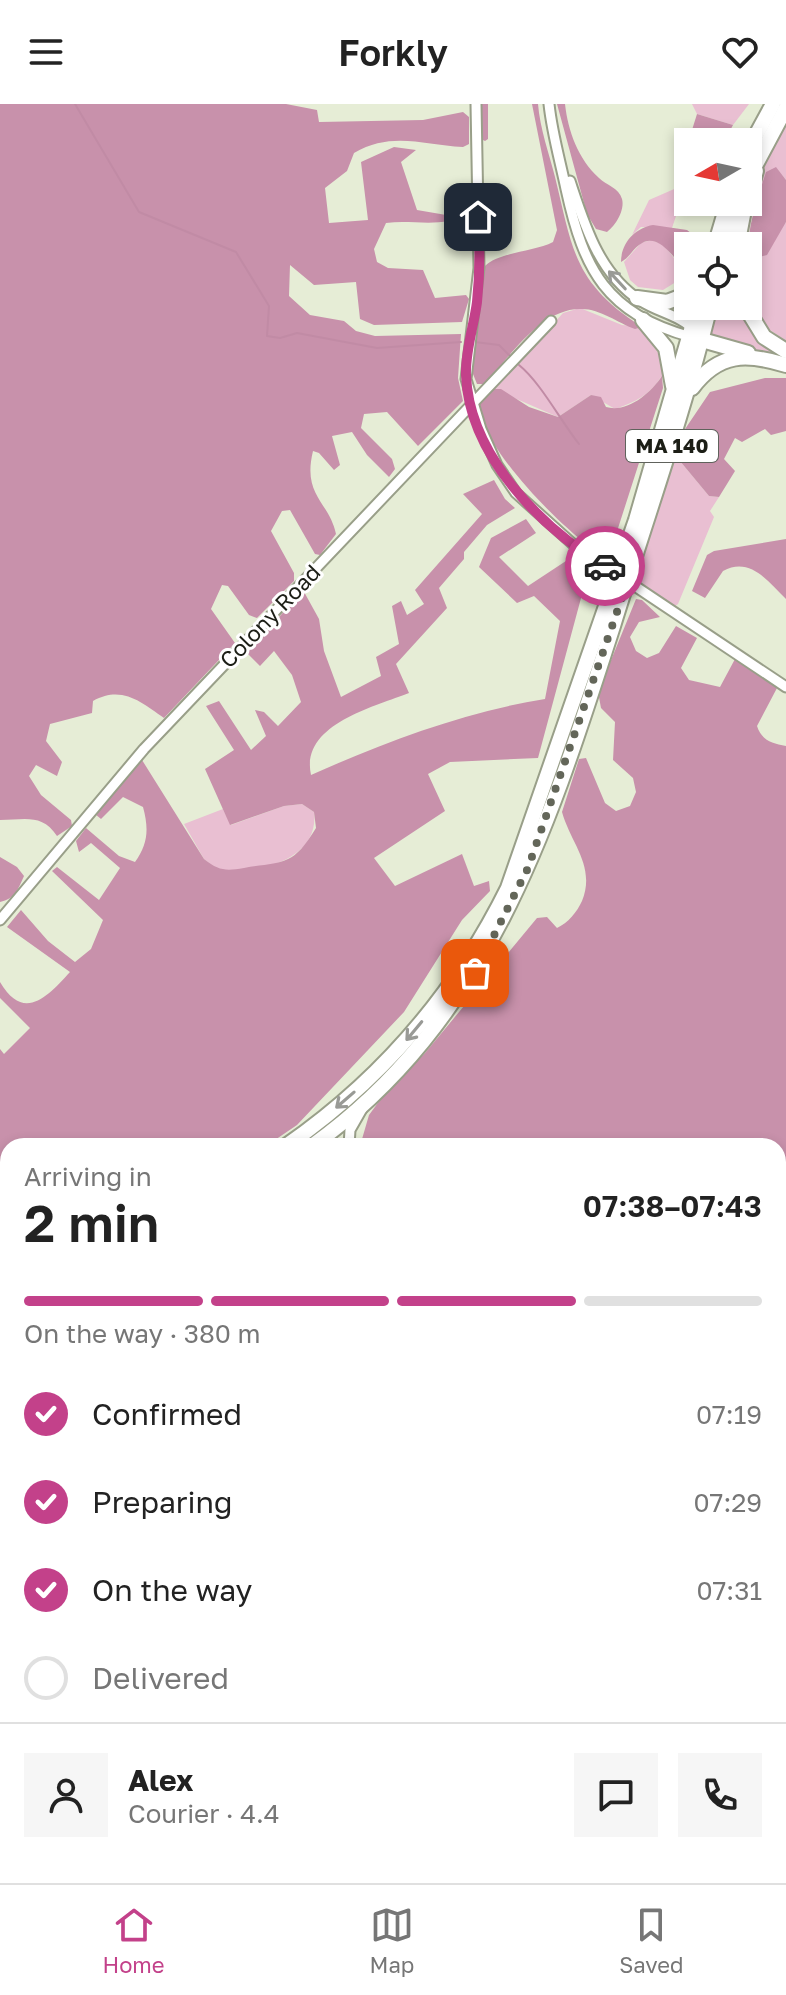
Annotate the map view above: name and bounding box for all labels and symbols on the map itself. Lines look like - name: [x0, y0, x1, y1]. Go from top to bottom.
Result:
- north arrow: [674, 128, 762, 216]
- pin: [444, 183, 512, 251]
- one-way arrow: [609, 270, 627, 290]
- road number: MA 140: [626, 430, 718, 462]
- courier: [565, 526, 645, 606]
- street label: Colony Road: [214, 558, 326, 673]
- pin: [441, 939, 509, 1007]
- one-way arrow: [405, 1020, 423, 1041]
- one-way arrow: [335, 1091, 355, 1109]

